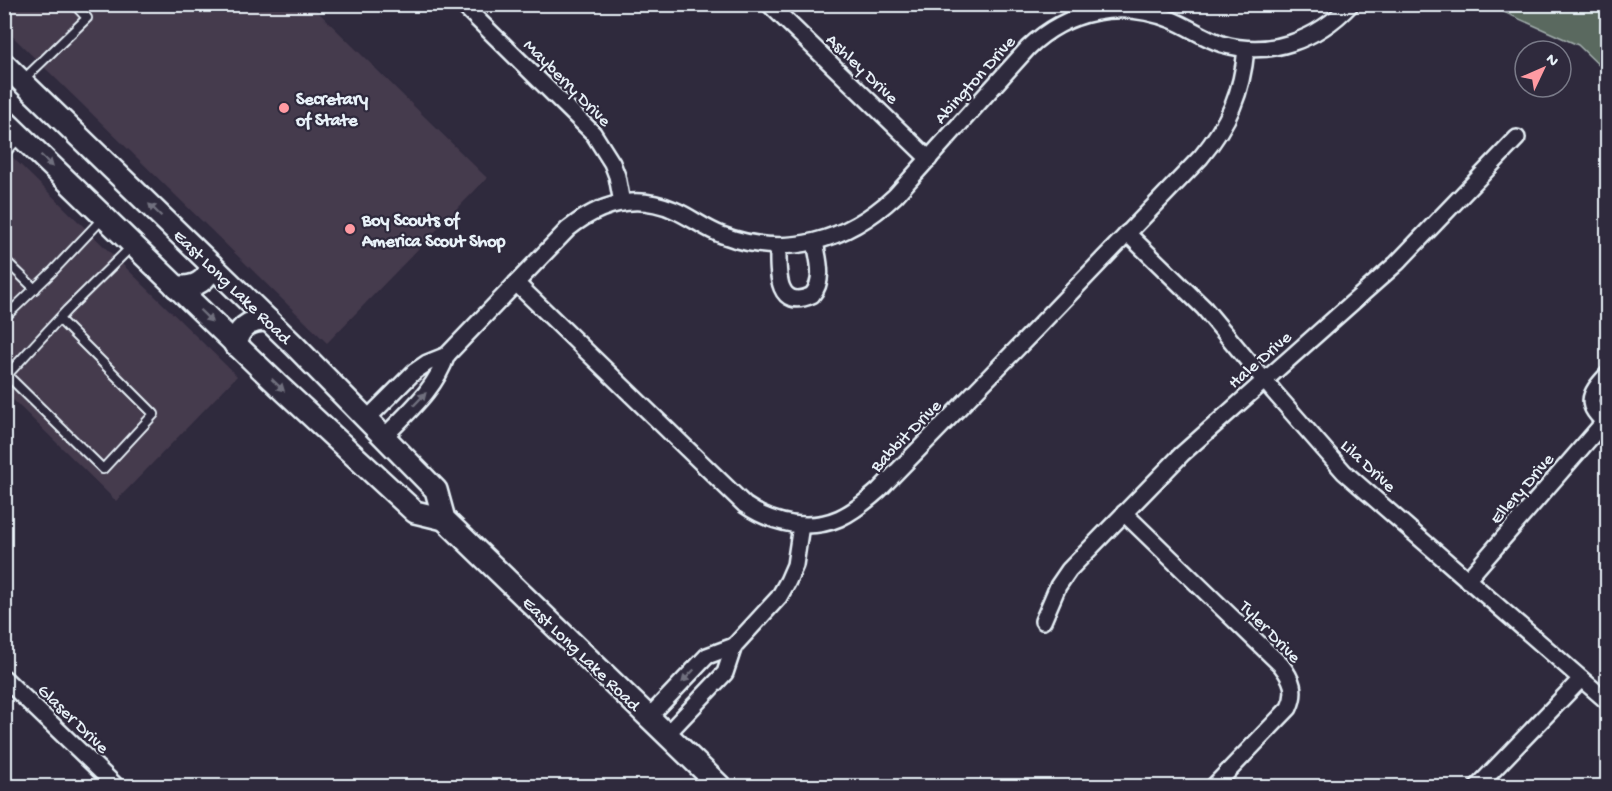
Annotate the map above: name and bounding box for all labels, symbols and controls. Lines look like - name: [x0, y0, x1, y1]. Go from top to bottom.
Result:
- street label: Ashley Drive: [821, 30, 902, 110]
- street label: Abington Drive: [931, 32, 1021, 129]
- street label: Mayberry Drive: [518, 36, 615, 132]
- north arrow: [1513, 39, 1573, 99]
- text: N: [1541, 51, 1562, 72]
- place label: Secretary of State: [295, 90, 368, 132]
- marker: Secretary of State: [277, 101, 291, 115]
- one-way arrow: [39, 153, 53, 167]
- one-way arrow: [147, 203, 162, 217]
- place label: Boy Scouts of America Scout Shop: [361, 211, 506, 253]
- marker: Boy Scouts of America Scout Shop: [343, 222, 357, 236]
- street label: East Long Lake Road: [168, 226, 296, 351]
- one-way arrow: [198, 308, 212, 322]
- street label: Hale Drive: [1225, 327, 1297, 394]
- one-way arrow: [270, 378, 285, 392]
- one-way arrow: [413, 393, 427, 407]
- street label: Babbit Drive: [866, 396, 947, 478]
- street label: Lila Drive: [1335, 436, 1400, 498]
- street label: Ellery Drive: [1486, 449, 1560, 529]
- street label: East Long Lake Road: [517, 593, 645, 718]
- street label: Tyler Drive: [1234, 596, 1305, 669]
- one-way arrow: [681, 669, 695, 683]
- street label: Glaser Drive: [32, 681, 113, 759]

